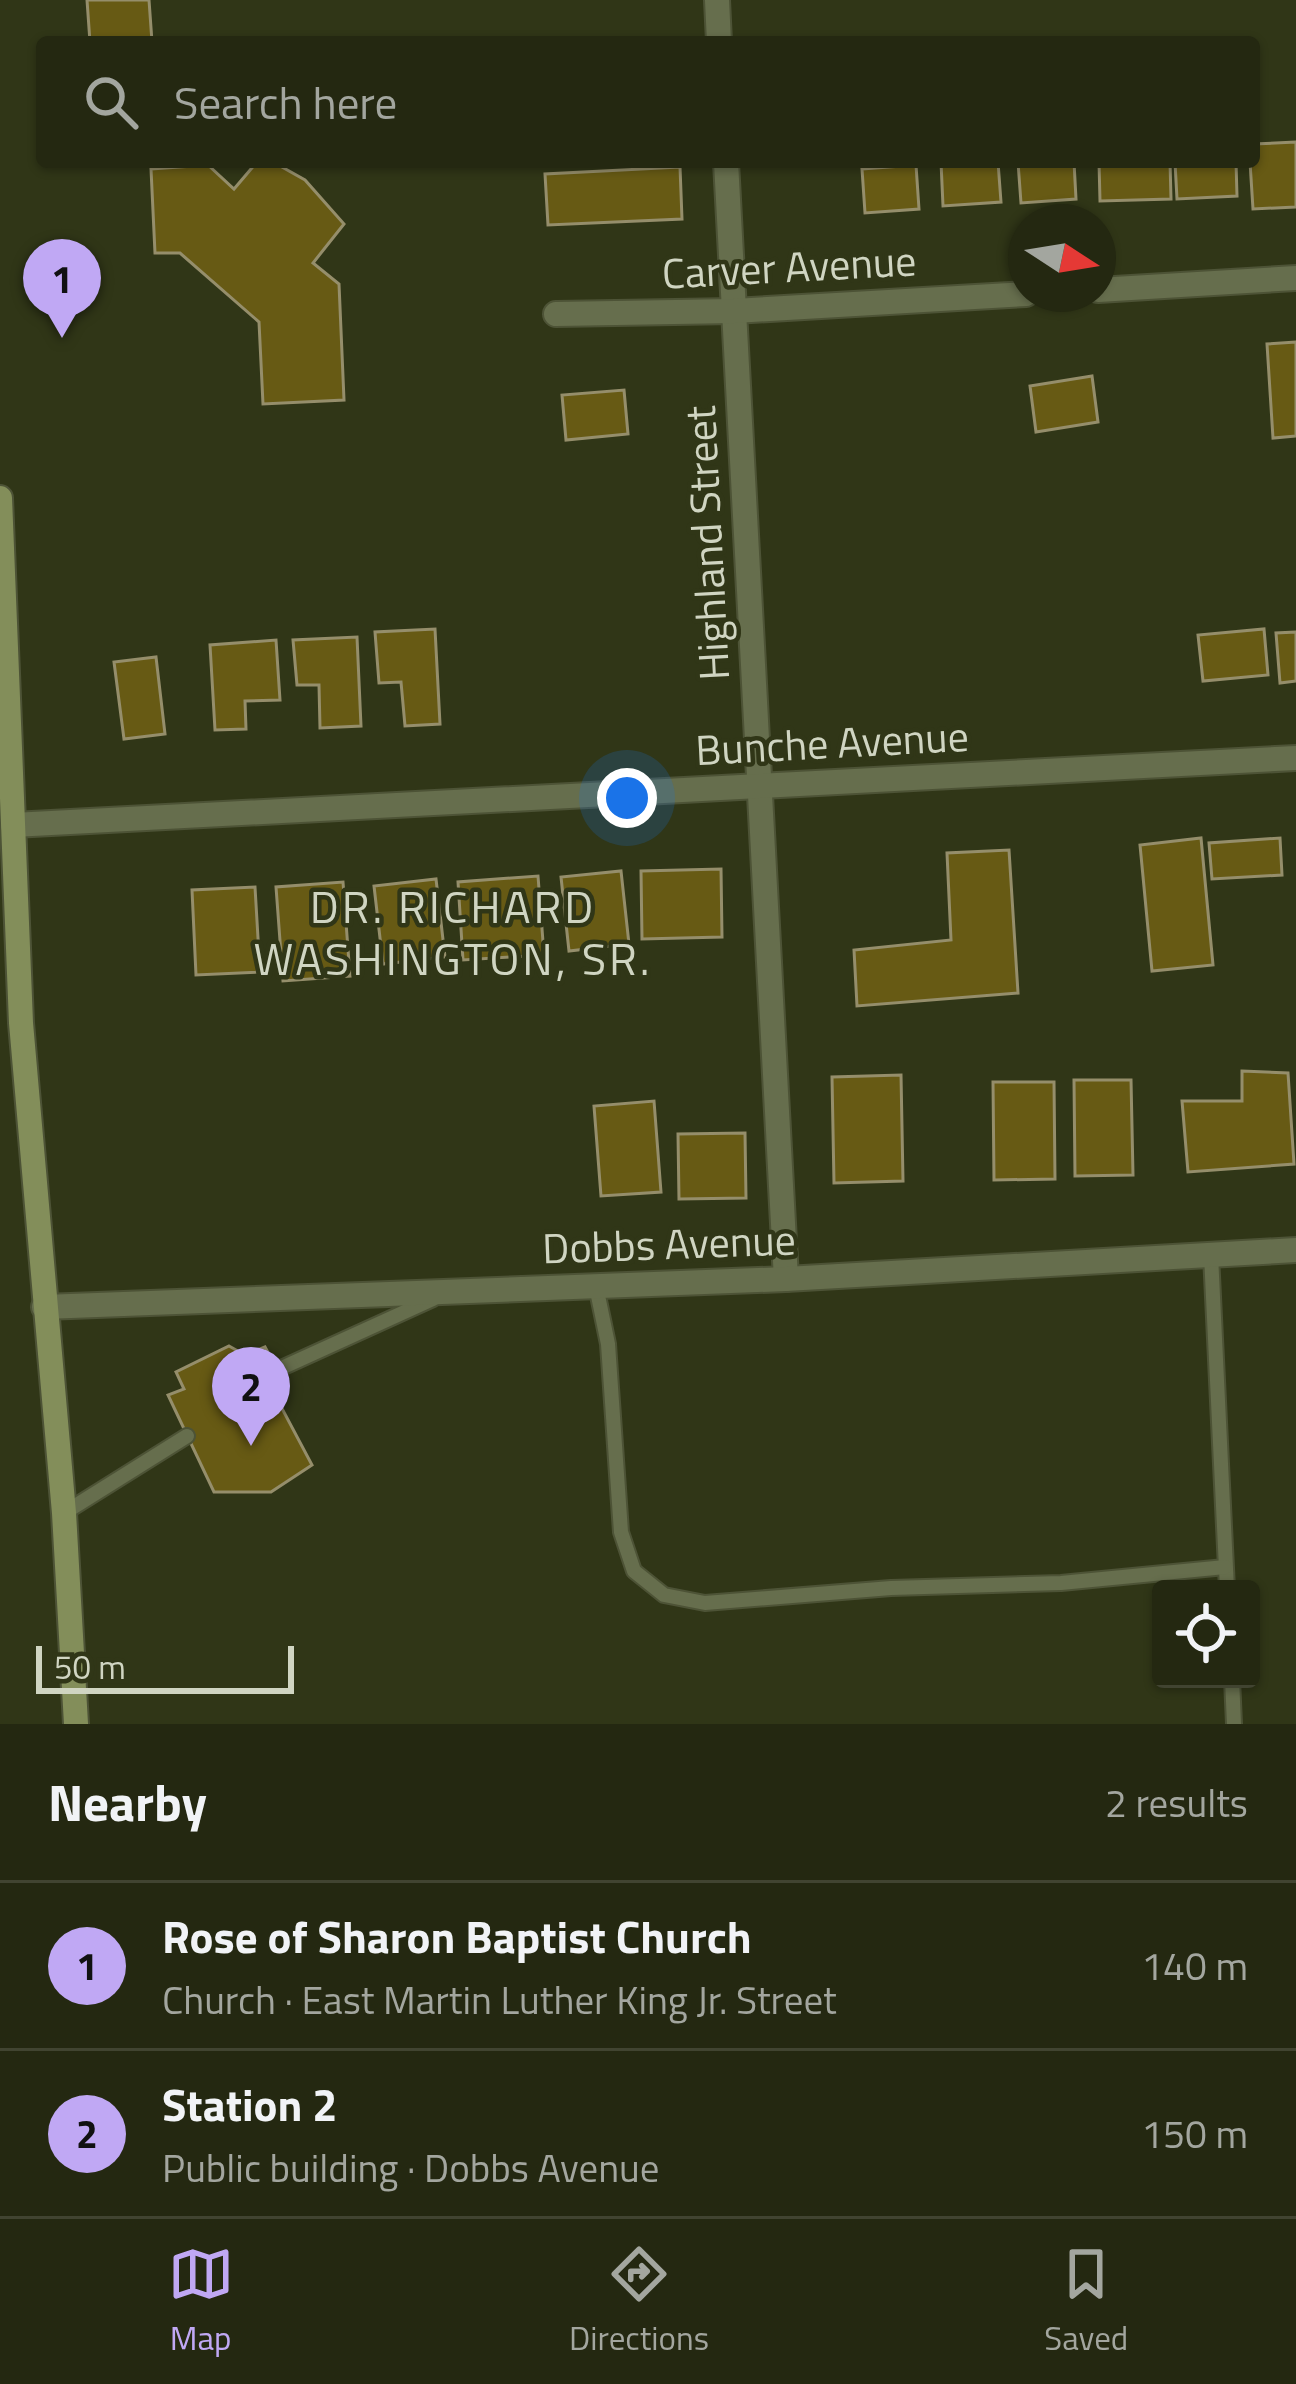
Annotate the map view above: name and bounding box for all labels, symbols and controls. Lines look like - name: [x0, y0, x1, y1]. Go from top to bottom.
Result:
- search box: [36, 36, 1260, 168]
- text: Search here: [174, 68, 397, 136]
- icon: search: [78, 69, 144, 135]
- north arrow: [1008, 204, 1116, 312]
- street label: Carver Avenue: [660, 227, 918, 305]
- pin: 1: [23, 239, 101, 338]
- street label: Highland Street: [667, 404, 745, 682]
- street label: Bunche Avenue: [694, 703, 970, 781]
- your location: [597, 768, 657, 828]
- district label: DR. RICHARD WASHINGTON, SR.: [253, 872, 653, 992]
- street label: Dobbs Avenue: [541, 1207, 797, 1279]
- pin: 2: [212, 1347, 290, 1446]
- map controls: [1152, 1580, 1260, 1688]
- button: locate: [1152, 1580, 1260, 1688]
- scale bar: [36, 1640, 294, 1693]
- text: 50 m: [54, 1642, 126, 1692]
- text: Nearby: [48, 1763, 207, 1841]
- text: 2 results: [1105, 1773, 1248, 1832]
- text: Rose of Sharon Baptist Church: [162, 1902, 752, 1970]
- text: 1: [76, 1936, 98, 1995]
- text: 140 m: [1141, 1936, 1248, 1995]
- text: Church · East Martin Luther King Jr. Street: [162, 1970, 837, 2029]
- text: Station 2: [162, 2070, 338, 2138]
- text: 2: [76, 2104, 98, 2163]
- text: 150 m: [1141, 2104, 1248, 2163]
- text: Public building · Dobbs Avenue: [162, 2138, 660, 2197]
- tab: Map: [168, 2241, 234, 2363]
- tab: Directions: [569, 2241, 709, 2363]
- tab: Saved: [1044, 2241, 1128, 2363]

